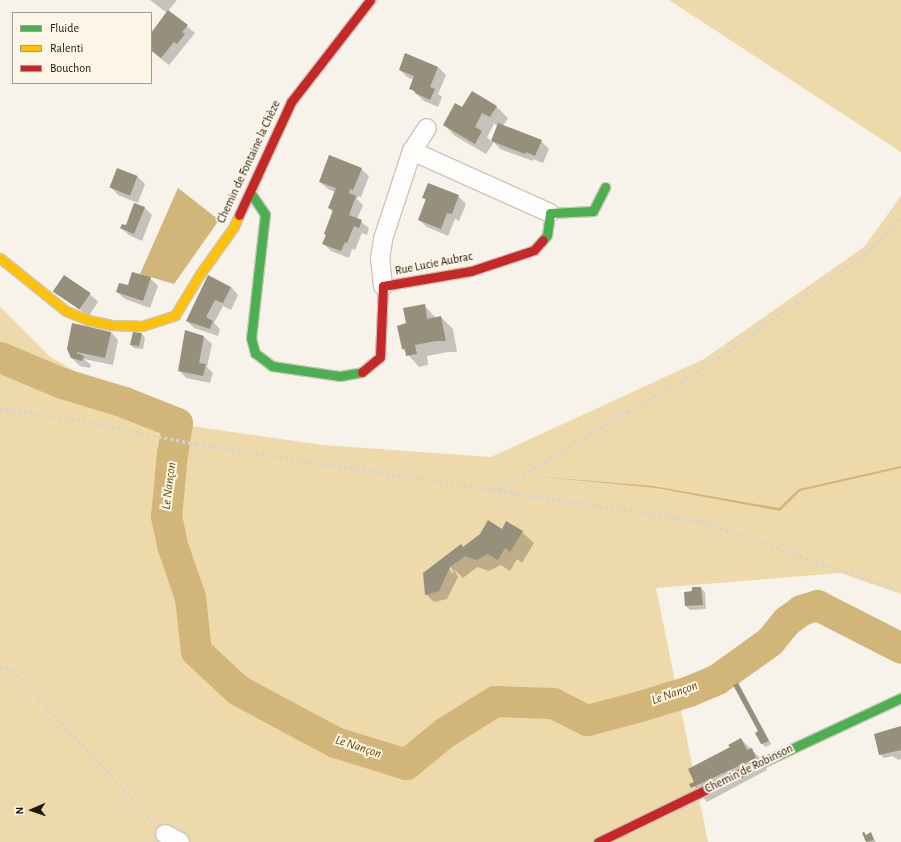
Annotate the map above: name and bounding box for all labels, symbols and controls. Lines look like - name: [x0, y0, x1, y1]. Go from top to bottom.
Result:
- legend: [12, 12, 152, 84]
- text: Fluide: [50, 22, 79, 34]
- text: Ralenti: [50, 42, 83, 54]
- text: Bouchon: [50, 62, 91, 74]
- street label: Chemin de Fontaine la Chèze: [214, 98, 284, 226]
- street label: Rue Lucie Aubrac: [394, 249, 474, 279]
- water label: Le Nançon: [159, 461, 181, 511]
- water label: Le Nançon: [650, 679, 700, 709]
- water label: Le Nançon: [333, 733, 383, 763]
- street label: Chemin de Robinson: [703, 741, 795, 797]
- north arrow: [12, 790, 52, 830]
- text: N: [14, 806, 25, 814]

